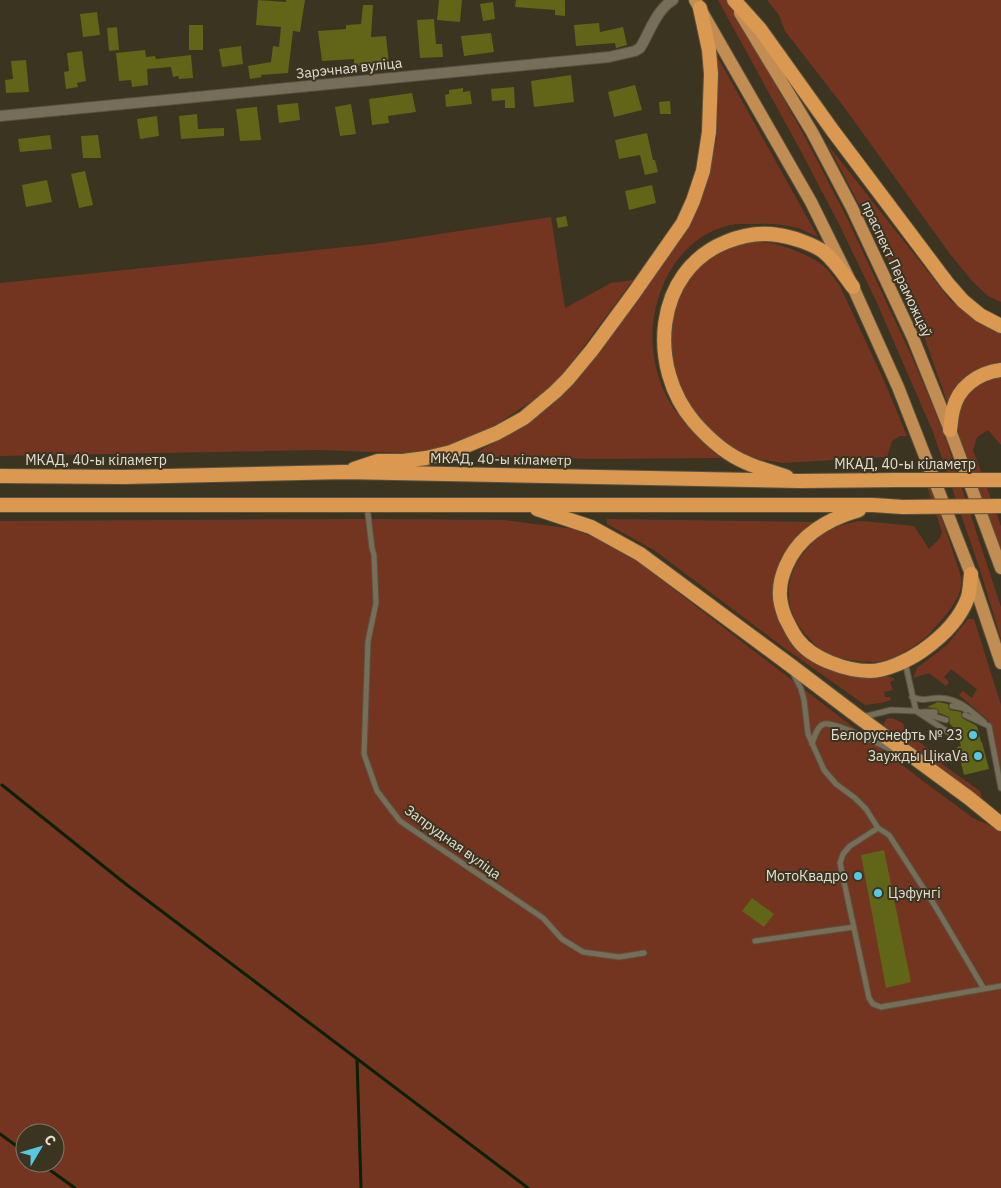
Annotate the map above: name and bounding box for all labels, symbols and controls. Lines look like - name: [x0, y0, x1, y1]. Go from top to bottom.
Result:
- street label: Зарэчная вуліца: [295, 53, 404, 83]
- street label: праспект Пераможцаў: [858, 198, 936, 340]
- street label: МКАД, 40-ы кіламетр: [430, 449, 572, 469]
- street label: МКАД, 40-ы кіламетр: [25, 451, 167, 469]
- street label: МКАД, 40-ы кіламетр: [834, 455, 976, 473]
- place label: Белоруснефть № 23: [831, 726, 963, 744]
- marker: Белоруснефть № 23: [967, 729, 979, 741]
- place label: Заужды ЦікаVа: [868, 747, 969, 765]
- marker: Заужды ЦікаVа: [972, 750, 984, 762]
- street label: Запрудная вуліца: [401, 801, 505, 883]
- place label: МотоКвадро: [766, 867, 848, 885]
- marker: МотоКвадро: [852, 870, 864, 882]
- place label: Цэфунгі: [888, 884, 941, 902]
- marker: Цэфунгі: [872, 887, 884, 899]
- north arrow: [15, 1123, 65, 1173]
- text: С: [40, 1131, 60, 1149]

